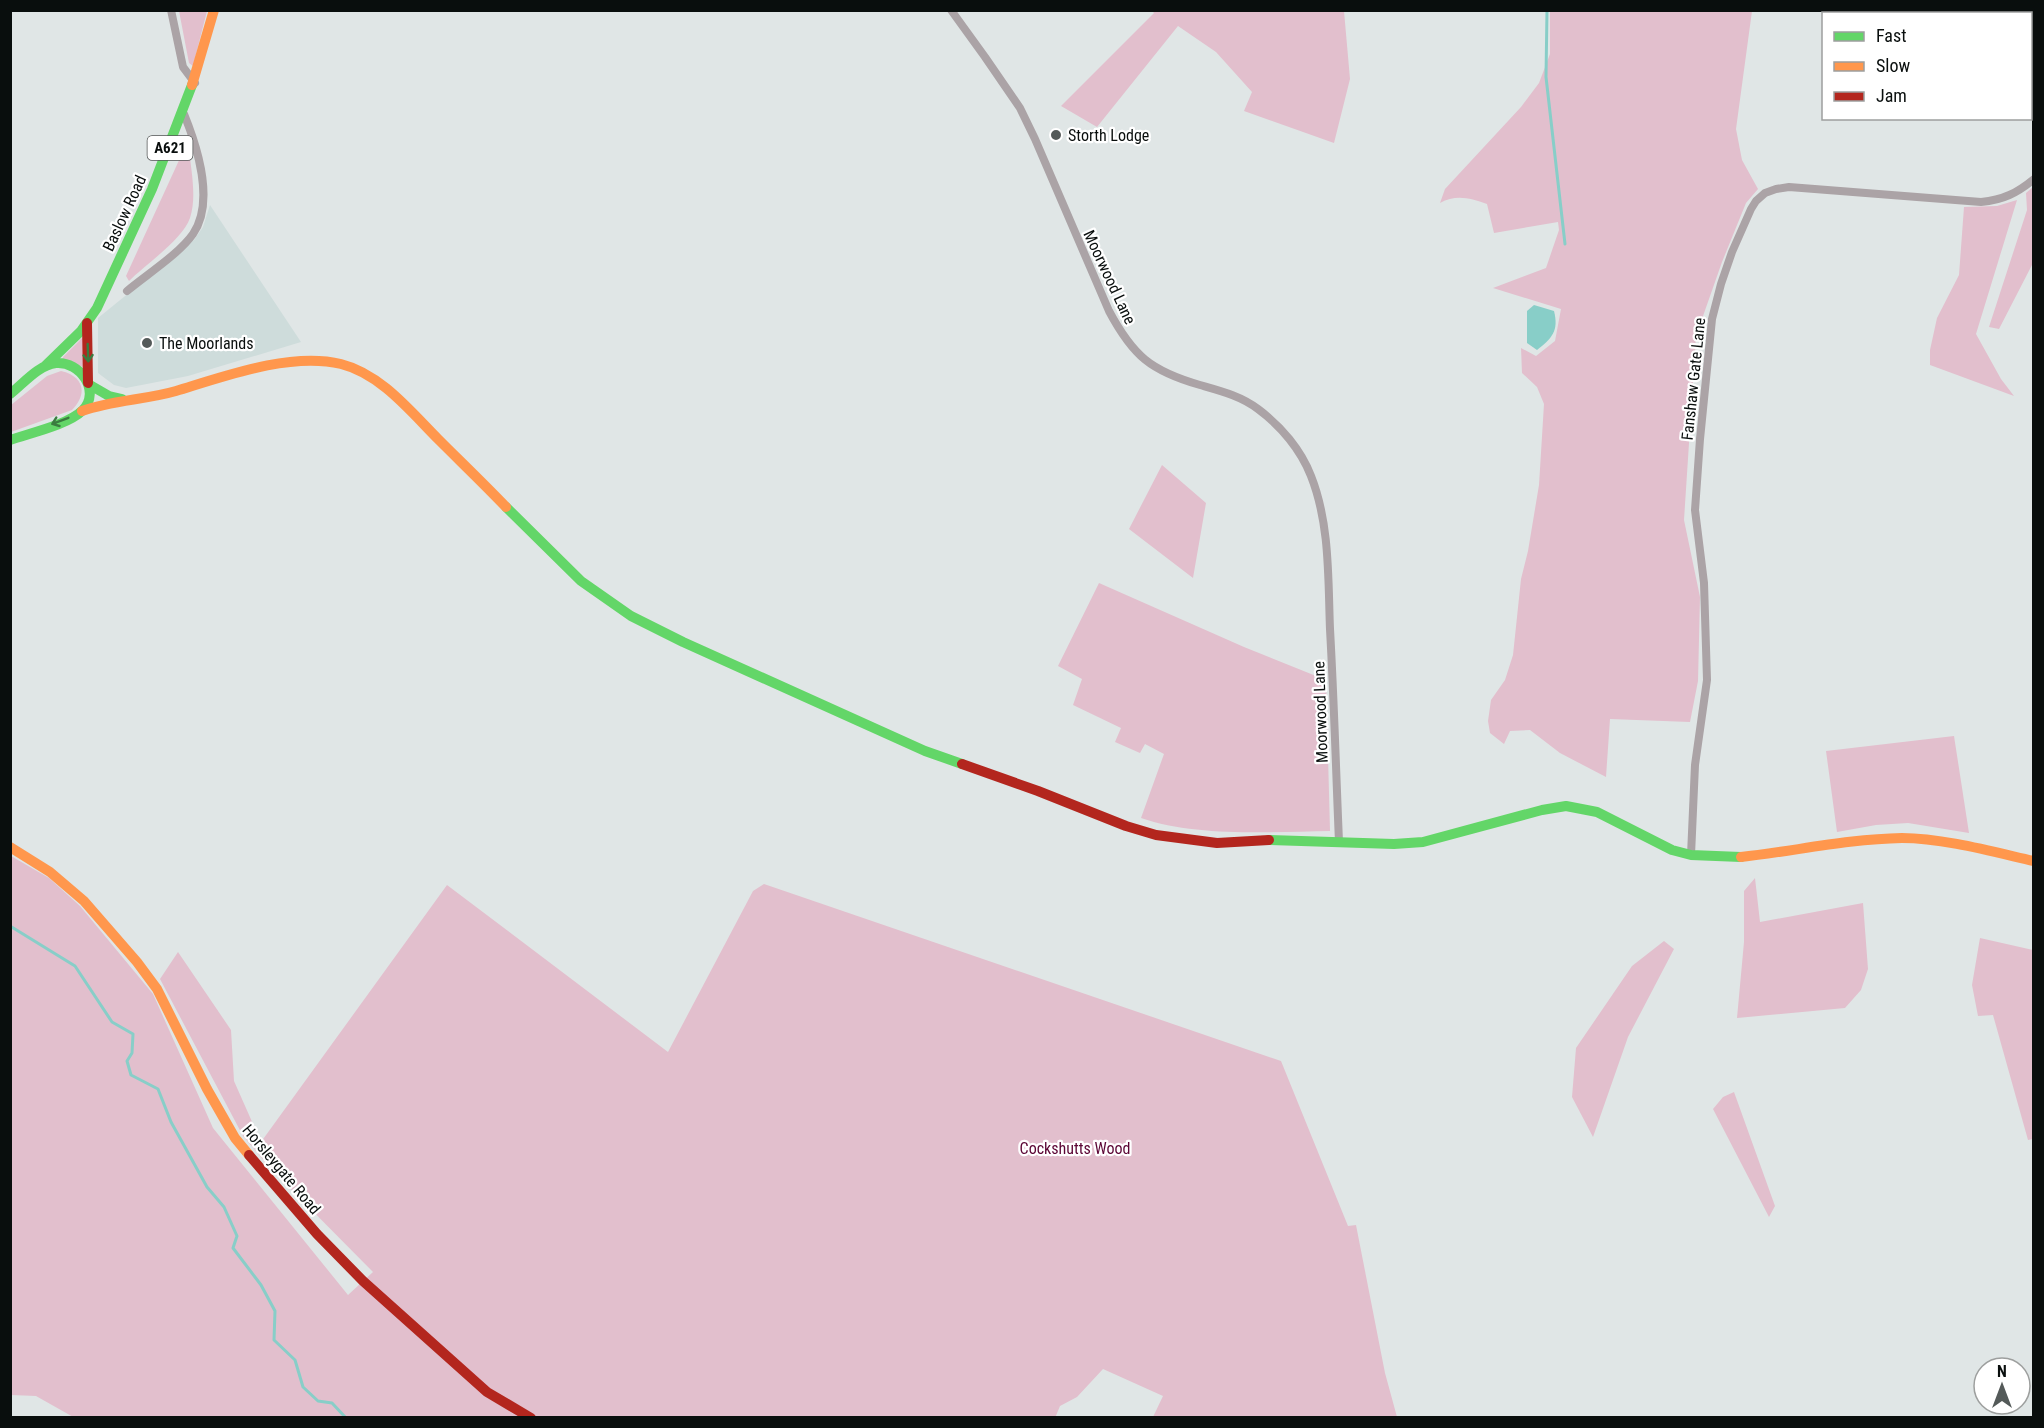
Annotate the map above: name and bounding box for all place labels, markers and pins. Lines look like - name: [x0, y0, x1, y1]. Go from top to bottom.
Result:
- place label: Storth Lodge: [1068, 126, 1149, 145]
- marker: Storth Lodge: [1049, 128, 1063, 142]
- place label: The Moorlands: [159, 334, 254, 353]
- marker: The Moorlands: [140, 336, 154, 350]

